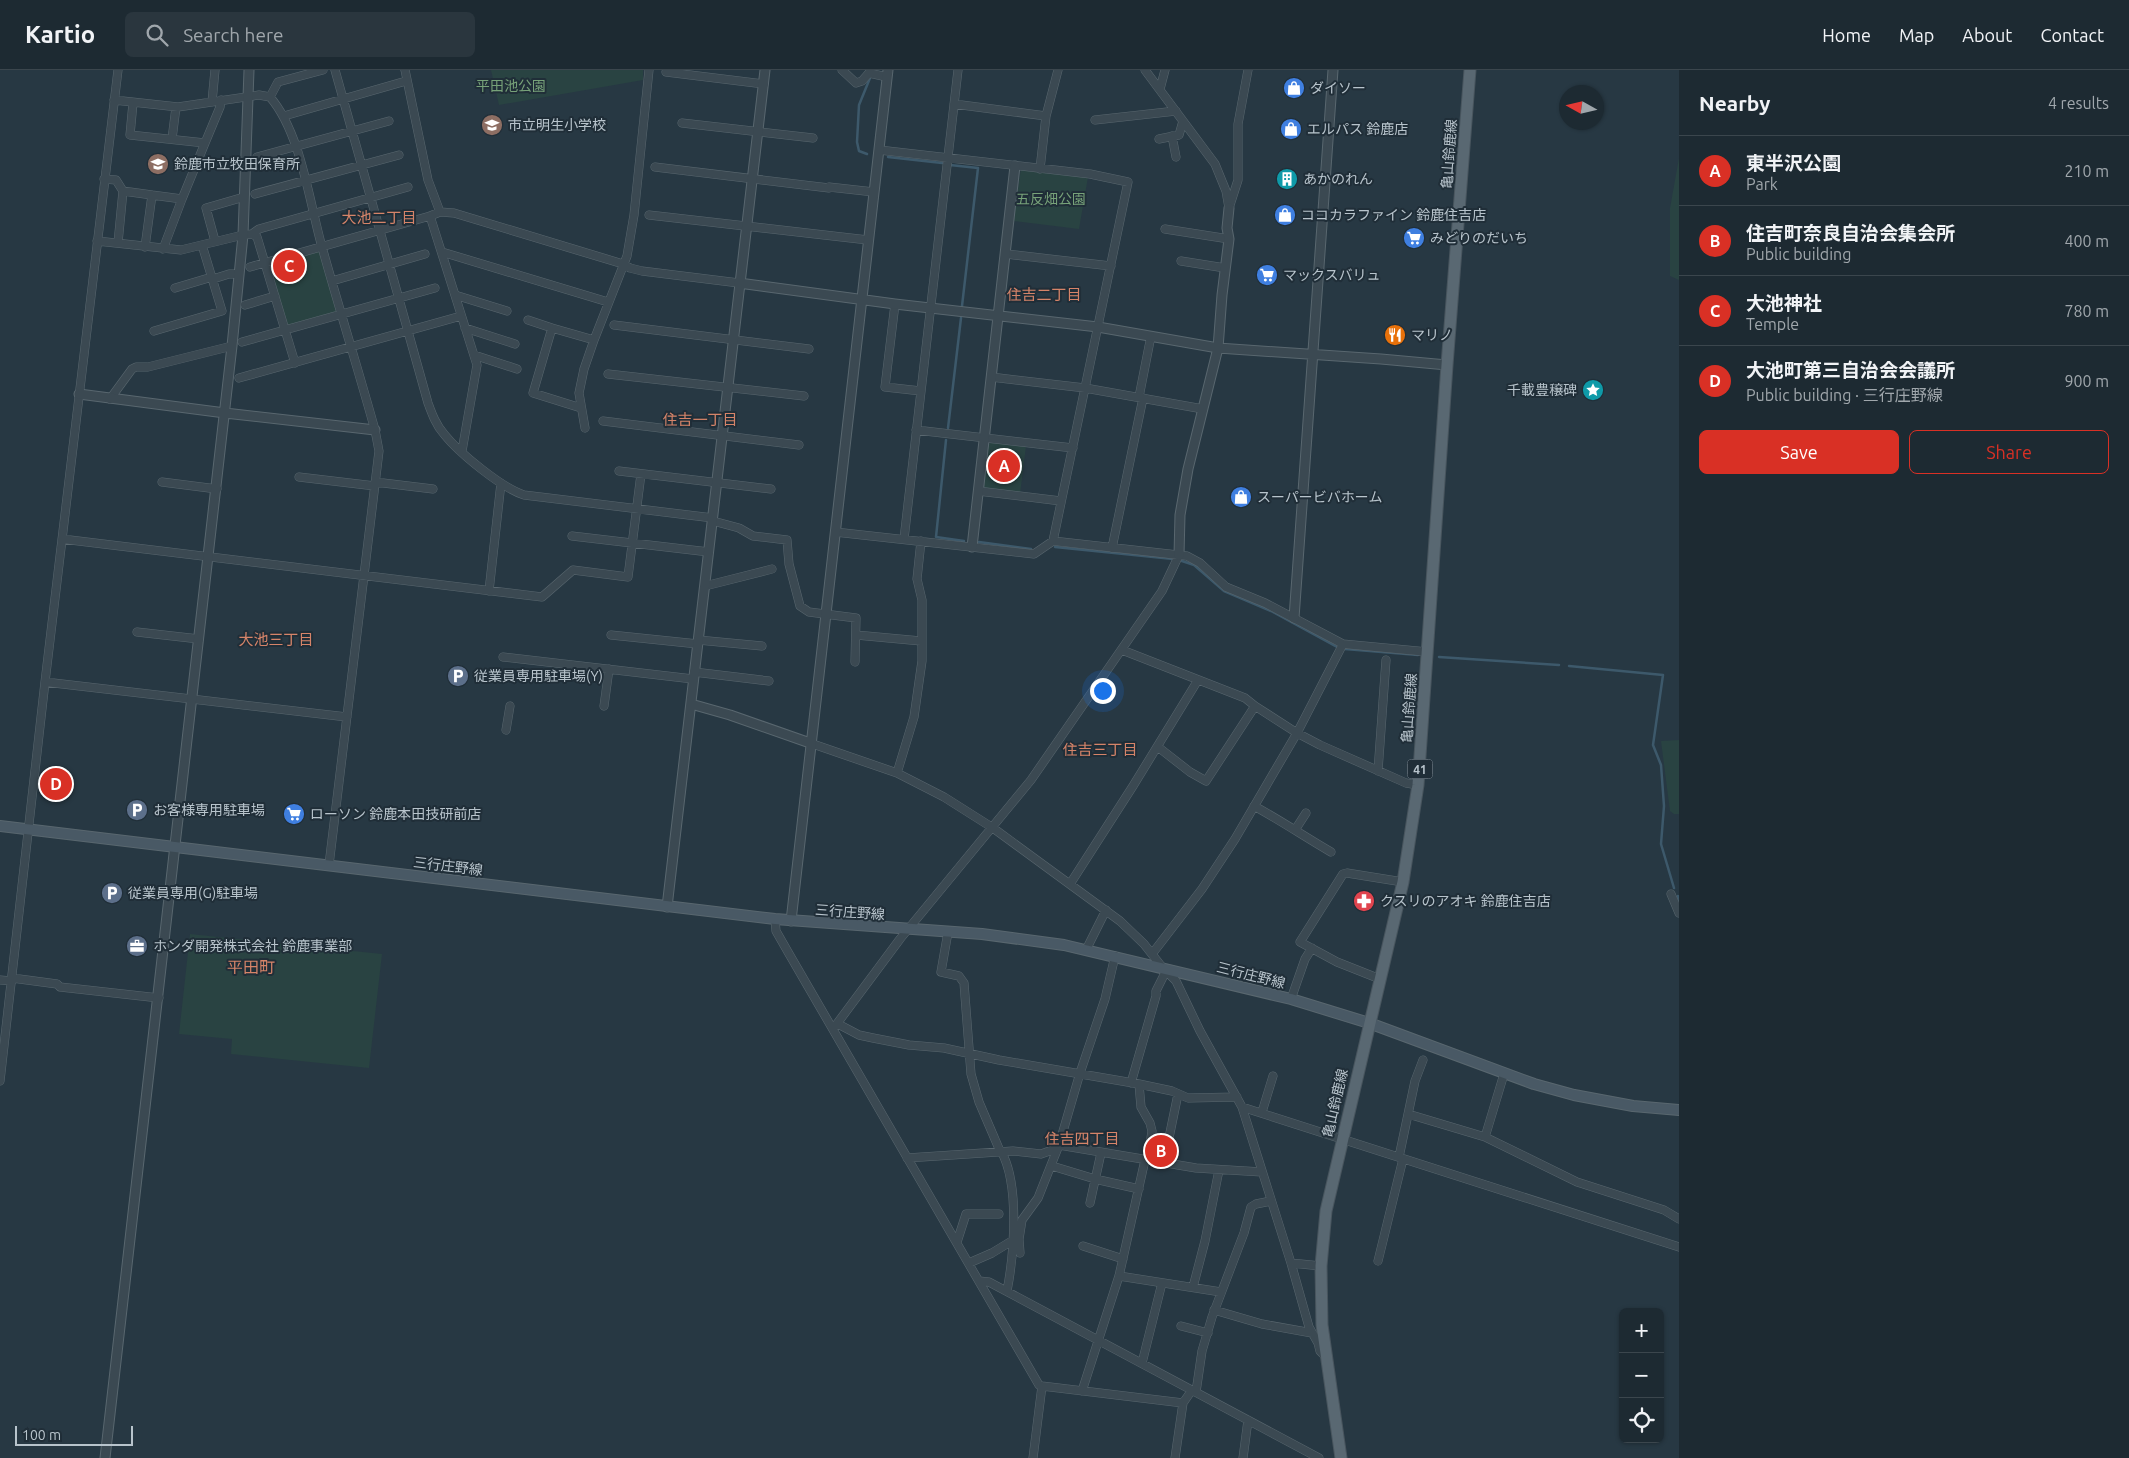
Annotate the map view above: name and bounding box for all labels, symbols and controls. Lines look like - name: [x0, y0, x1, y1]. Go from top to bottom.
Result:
- search box: [125, 12, 475, 57]
- text: Kartio: [25, 21, 95, 48]
- icon: search: [143, 21, 171, 49]
- text: Search here: [183, 24, 284, 46]
- text: Home: [1822, 25, 1871, 45]
- text: Map: [1899, 25, 1934, 45]
- text: About: [1962, 25, 2012, 45]
- text: Contact: [2040, 25, 2104, 45]
- shop icon: ダイソー: [1282, 76, 1306, 100]
- park label: 平田池公園: [476, 78, 546, 94]
- place label: ダイソー: [1310, 80, 1366, 96]
- north arrow: [1559, 85, 1604, 130]
- text: Nearby: [1699, 91, 1770, 115]
- text: 4 results: [2048, 94, 2109, 112]
- school or university icon: 市立明生小学校: [480, 113, 504, 137]
- place label: 市立明生小学校: [508, 117, 606, 133]
- shop icon: エルパス 鈴鹿店: [1279, 117, 1303, 141]
- street label: 亀山鈴鹿線: [1439, 119, 1459, 189]
- place label: エルパス 鈴鹿店: [1307, 121, 1408, 137]
- school or university icon: 鈴鹿市立牧田保育所: [146, 152, 170, 176]
- text: 東半沢公園: [1746, 152, 1841, 174]
- place label: 鈴鹿市立牧田保育所: [174, 156, 300, 172]
- text: A: [1709, 162, 1721, 180]
- text: 210 m: [2064, 162, 2109, 180]
- building icon: あかのれん: [1275, 167, 1299, 191]
- place label: あかのれん: [1303, 171, 1373, 187]
- text: Park: [1746, 175, 1778, 193]
- park label: 五反畑公園: [1016, 191, 1086, 207]
- shop icon: ココカラファイン 鈴鹿住吉店: [1273, 203, 1297, 227]
- place label: ココカラファイン 鈴鹿住吉店: [1301, 207, 1486, 223]
- district label: 大池二丁目: [341, 209, 417, 226]
- text: 住吉町奈良自治会集会所: [1746, 222, 1955, 244]
- supermarket icon: みどりのだいち: [1402, 226, 1426, 250]
- place label: みどりのだいち: [1430, 230, 1528, 246]
- text: B: [1710, 232, 1720, 250]
- text: 400 m: [2064, 232, 2109, 250]
- text: Public building: [1746, 245, 1851, 263]
- pin: C: [273, 247, 305, 285]
- supermarket icon: マックスバリュ: [1255, 263, 1279, 287]
- place label: マックスバリュ: [1283, 267, 1381, 283]
- district label: 住吉二丁目: [1006, 286, 1082, 303]
- text: 大池神社: [1746, 292, 1822, 314]
- text: C: [1710, 302, 1720, 320]
- text: 780 m: [2064, 302, 2109, 320]
- text: Temple: [1746, 315, 1799, 333]
- restaurant icon: マリノ: [1383, 323, 1407, 347]
- place label: マリノ: [1411, 327, 1453, 343]
- text: 大池町第三自治会会議所: [1746, 359, 1955, 381]
- text: D: [1709, 372, 1721, 390]
- text: 900 m: [2064, 372, 2109, 390]
- place icon: 千載豊穣碑: [1581, 378, 1605, 402]
- place label: 千載豊穣碑: [1507, 382, 1577, 398]
- text: Public building · 三行庄野線: [1746, 386, 1943, 404]
- district label: 住吉一丁目: [662, 411, 738, 428]
- button: Save: [1699, 430, 1899, 474]
- button: Share: [1909, 430, 2109, 474]
- pin: A: [988, 447, 1020, 485]
- shop icon: スーパービバホーム: [1229, 485, 1253, 509]
- place label: スーパービバホーム: [1257, 489, 1382, 505]
- district label: 大池三丁目: [238, 631, 314, 648]
- parking icon: 従業員専用駐車場(Y): [446, 664, 470, 688]
- place label: 従業員専用駐車場(Y): [474, 668, 603, 684]
- street label: 亀山鈴鹿線: [1399, 673, 1419, 743]
- your location: [1090, 678, 1116, 704]
- district label: 住吉三丁目: [1062, 741, 1138, 758]
- road number: 41: [1408, 760, 1432, 779]
- pin: D: [40, 765, 72, 803]
- parking icon: お客様専用駐車場: [125, 798, 149, 822]
- place label: お客様専用駐車場: [153, 802, 265, 818]
- supermarket icon: ローソン 鈴鹿本田技研前店: [282, 802, 306, 826]
- place label: ローソン 鈴鹿本田技研前店: [310, 806, 481, 822]
- street label: 三行庄野線: [412, 854, 484, 878]
- parking icon: 従業員専用(G)駐車場: [100, 881, 124, 905]
- place label: 従業員専用(G)駐車場: [128, 885, 258, 901]
- pharmacy icon: クスリのアオキ 鈴鹿住吉店: [1352, 889, 1376, 913]
- place label: クスリのアオキ 鈴鹿住吉店: [1380, 893, 1551, 909]
- street label: 三行庄野線: [815, 902, 885, 922]
- office icon: ホンダ開発株式会社 鈴鹿事業部: [125, 934, 149, 958]
- place label: ホンダ開発株式会社 鈴鹿事業部: [153, 938, 352, 954]
- district label: 平田町: [227, 958, 275, 976]
- street label: 三行庄野線: [1215, 959, 1287, 991]
- street label: 亀山鈴鹿線: [1319, 1067, 1351, 1139]
- district label: 住吉四丁目: [1044, 1130, 1120, 1147]
- pin: B: [1145, 1132, 1177, 1170]
- map controls: [1619, 1308, 1664, 1443]
- button: +: [1619, 1308, 1664, 1353]
- button: −: [1619, 1353, 1664, 1398]
- button: locate: [1619, 1398, 1664, 1443]
- scale bar: [15, 1423, 132, 1446]
- text: 100 m: [22, 1427, 61, 1443]

